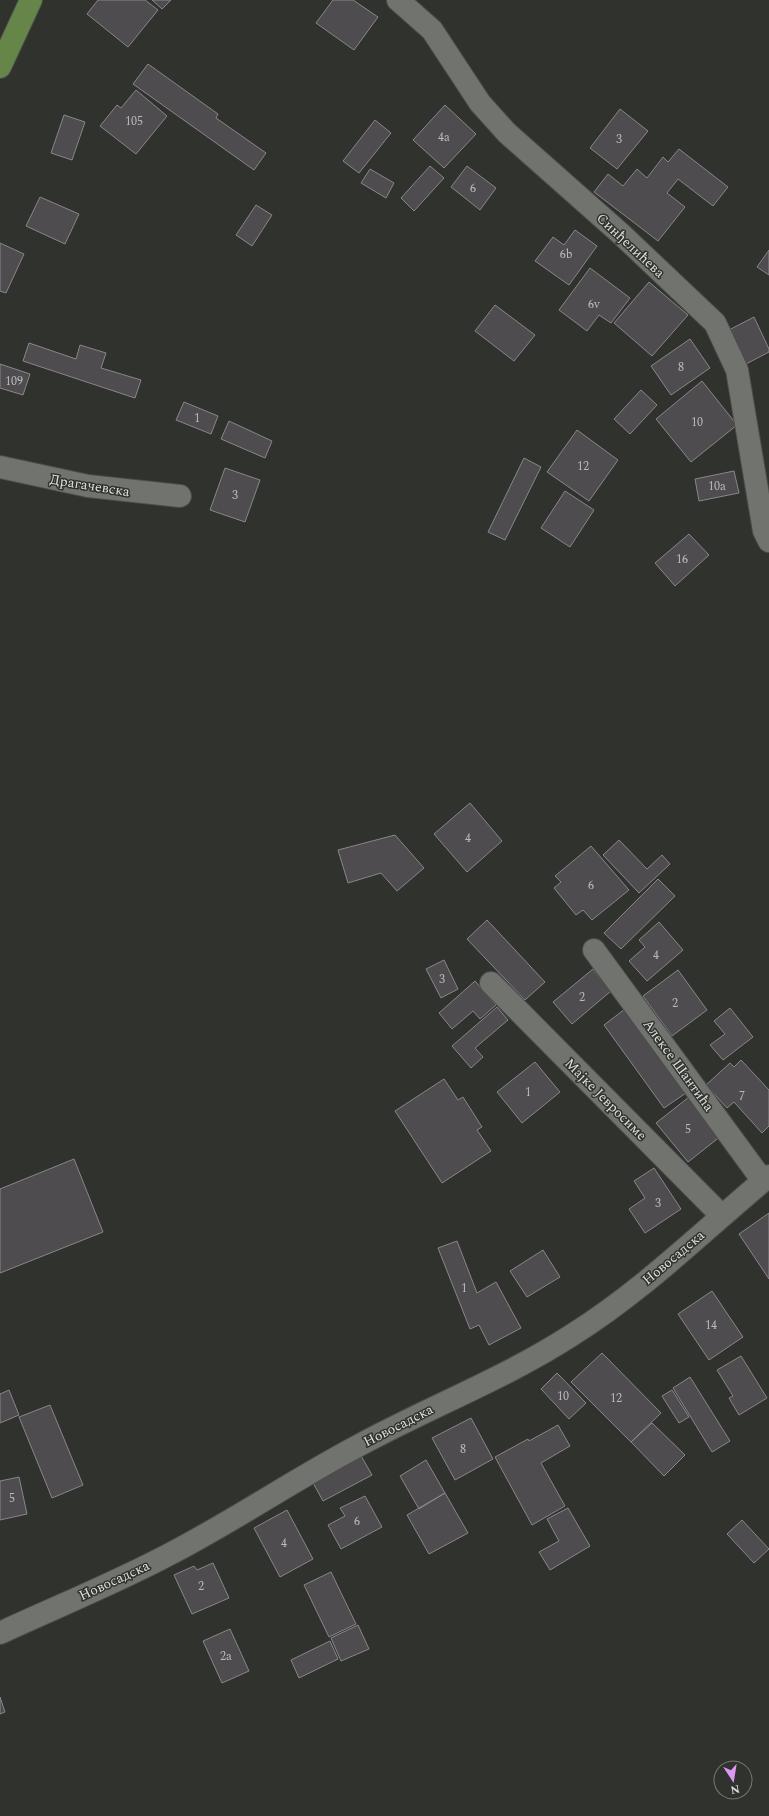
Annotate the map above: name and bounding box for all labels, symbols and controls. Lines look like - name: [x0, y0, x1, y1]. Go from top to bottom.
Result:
- house number: 105: [125, 112, 143, 131]
- house number: 4a: [438, 128, 450, 147]
- house number: 3: [616, 130, 622, 149]
- house number: 6: [470, 179, 476, 198]
- street label: Синђелићева: [592, 208, 670, 283]
- house number: 6b: [560, 245, 573, 264]
- house number: 6v: [588, 295, 601, 314]
- house number: 8: [678, 358, 684, 377]
- house number: 109: [5, 372, 23, 391]
- house number: 1: [194, 409, 200, 428]
- house number: 10: [691, 413, 703, 432]
- house number: 12: [577, 457, 589, 476]
- street label: Драгачевска: [48, 469, 132, 502]
- house number: 10a: [708, 477, 726, 496]
- house number: 3: [232, 486, 238, 505]
- house number: 16: [676, 550, 688, 569]
- house number: 4: [465, 829, 471, 848]
- house number: 6: [588, 876, 594, 895]
- house number: 4: [653, 946, 659, 965]
- house number: 3: [439, 970, 445, 989]
- house number: 2: [579, 988, 585, 1007]
- house number: 2: [672, 994, 678, 1013]
- street label: Алексе Шантића: [638, 1015, 719, 1116]
- street label: Мајке Јевросиме: [560, 1053, 652, 1145]
- house number: 1: [525, 1083, 531, 1102]
- house number: 7: [739, 1087, 745, 1106]
- house number: 5: [685, 1120, 691, 1139]
- house number: 3: [655, 1194, 661, 1213]
- street label: Новосадска: [638, 1225, 709, 1290]
- house number: 1: [461, 1279, 467, 1298]
- house number: 14: [705, 1316, 717, 1335]
- house number: 10: [557, 1387, 569, 1406]
- house number: 12: [610, 1389, 622, 1408]
- street label: Новосадска: [360, 1399, 437, 1452]
- house number: 8: [460, 1440, 466, 1459]
- house number: 5: [9, 1489, 15, 1508]
- house number: 6: [354, 1512, 360, 1531]
- house number: 4: [281, 1534, 287, 1553]
- street label: Новосадска: [75, 1555, 153, 1606]
- house number: 2: [198, 1577, 204, 1596]
- house number: 2a: [220, 1647, 232, 1666]
- north arrow: [713, 1760, 753, 1800]
- text: N: [729, 1780, 741, 1799]

